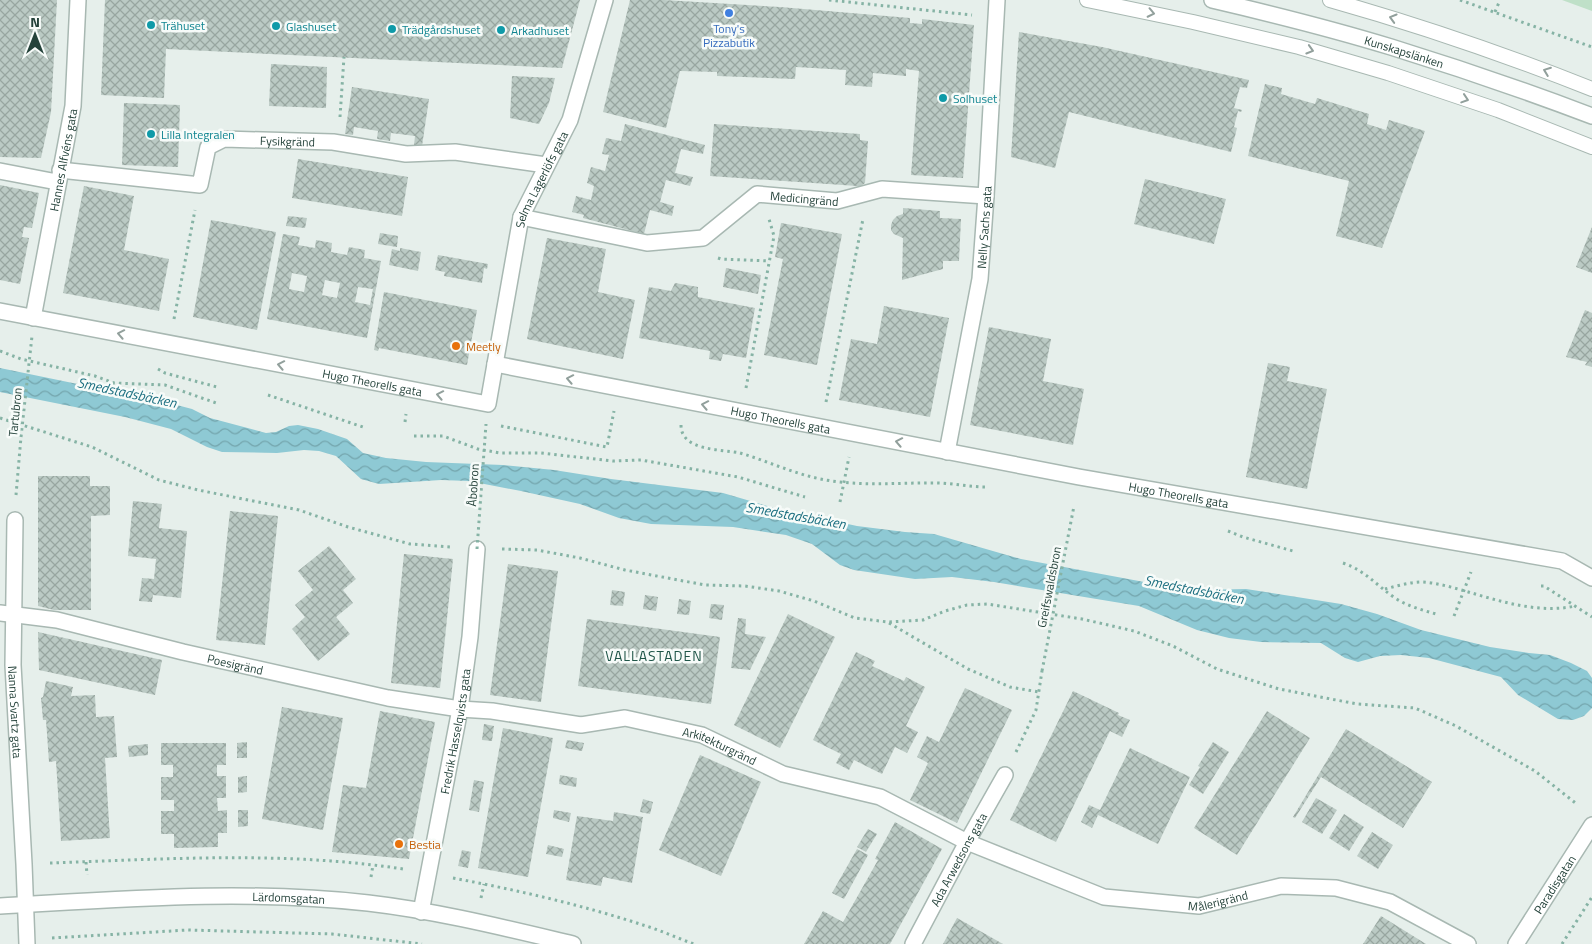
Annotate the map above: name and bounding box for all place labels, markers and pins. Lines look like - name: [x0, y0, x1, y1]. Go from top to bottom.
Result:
- marker: Tony's Pizzabutik: [723, 7, 735, 19]
- place label: Trähuset: [161, 16, 206, 35]
- place label: Glashuset: [286, 17, 337, 36]
- marker: Trähuset: [145, 19, 157, 31]
- place label: Tony's Pizzabutik: [703, 19, 755, 52]
- marker: Glashuset: [270, 20, 282, 32]
- place label: Trädgårdshuset: [402, 20, 481, 39]
- place label: Arkadhuset: [511, 21, 570, 40]
- marker: Trädgårdshuset: [386, 23, 398, 35]
- marker: Arkadhuset: [495, 24, 507, 36]
- place label: Solhuset: [953, 89, 998, 108]
- marker: Solhuset: [937, 92, 949, 104]
- place label: Lilla Integralen: [161, 125, 235, 144]
- marker: Lilla Integralen: [145, 128, 157, 140]
- place label: Meetly: [466, 337, 501, 356]
- marker: Meetly: [450, 340, 462, 352]
- place label: Bestia: [409, 835, 441, 854]
- marker: Bestia: [393, 838, 405, 850]

